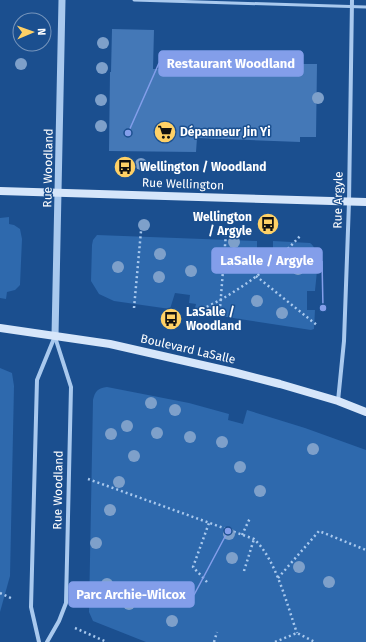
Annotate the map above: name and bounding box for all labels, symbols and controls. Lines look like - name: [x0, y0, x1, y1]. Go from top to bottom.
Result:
- north arrow: [12, 12, 52, 52]
- text: N: [35, 28, 48, 36]
- callout: Restaurant Woodland: [159, 51, 303, 76]
- text: Restaurant Woodland: [167, 56, 295, 71]
- supermarket icon: Dépanneur Jin Yi: [152, 119, 178, 145]
- place label: Dépanneur Jin Yi: [180, 125, 271, 139]
- street label: Rue Woodland: [40, 128, 56, 208]
- bus stop icon: Wellington / Woodland: [112, 154, 138, 180]
- place label: Wellington / Woodland: [140, 160, 266, 174]
- street label: Rue Argyle: [330, 171, 346, 229]
- street label: Rue Wellington: [142, 176, 224, 192]
- place label: Wellington / Argyle: [193, 210, 252, 238]
- bus stop icon: Wellington / Argyle: [255, 211, 281, 237]
- callout: LaSalle / Argyle: [212, 248, 322, 273]
- text: LaSalle / Argyle: [220, 253, 314, 268]
- place label: LaSalle / Woodland: [186, 305, 241, 333]
- bus stop icon: LaSalle / Woodland: [158, 306, 184, 332]
- street label: Boulevard LaSalle: [139, 331, 237, 367]
- street label: Rue Woodland: [50, 450, 66, 530]
- callout: Parc Archie-Wilcox: [69, 582, 194, 607]
- text: Parc Archie-Wilcox: [76, 587, 186, 602]

